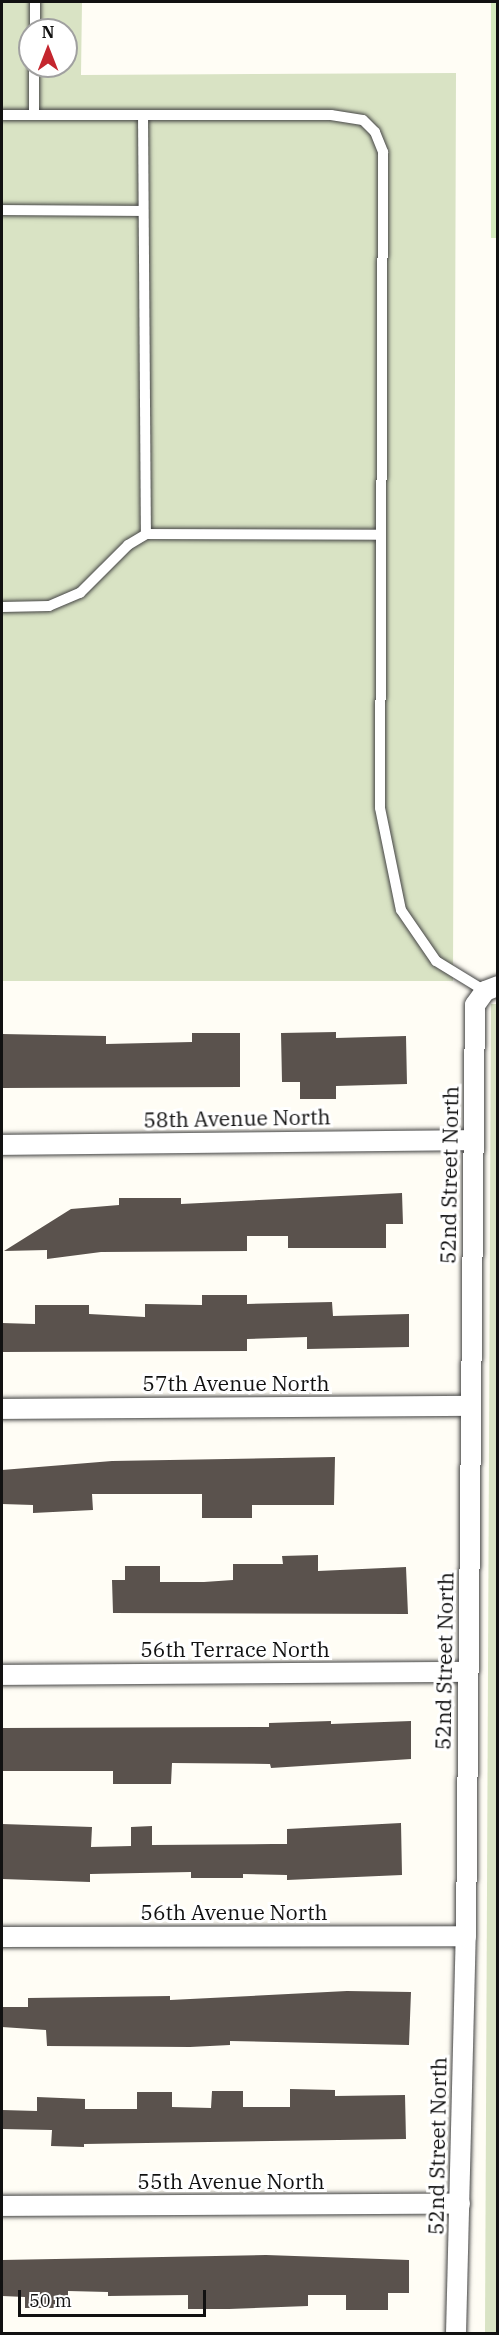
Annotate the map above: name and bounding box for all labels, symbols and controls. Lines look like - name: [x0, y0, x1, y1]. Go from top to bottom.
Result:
- north arrow: [18, 18, 78, 78]
- text: N: [42, 22, 54, 42]
- street label: 52nd Street North: [435, 1086, 463, 1264]
- street label: 58th Avenue North: [143, 1104, 331, 1132]
- street label: 57th Avenue North: [142, 1370, 330, 1396]
- street label: 52nd Street North: [430, 1572, 458, 1750]
- street label: 56th Terrace North: [140, 1636, 330, 1662]
- street label: 56th Avenue North: [140, 1899, 328, 1925]
- street label: 52nd Street North: [423, 2057, 451, 2235]
- street label: 55th Avenue North: [137, 2168, 325, 2194]
- scale bar: [21, 2278, 208, 2316]
- text: 50 m: [29, 2289, 72, 2312]

